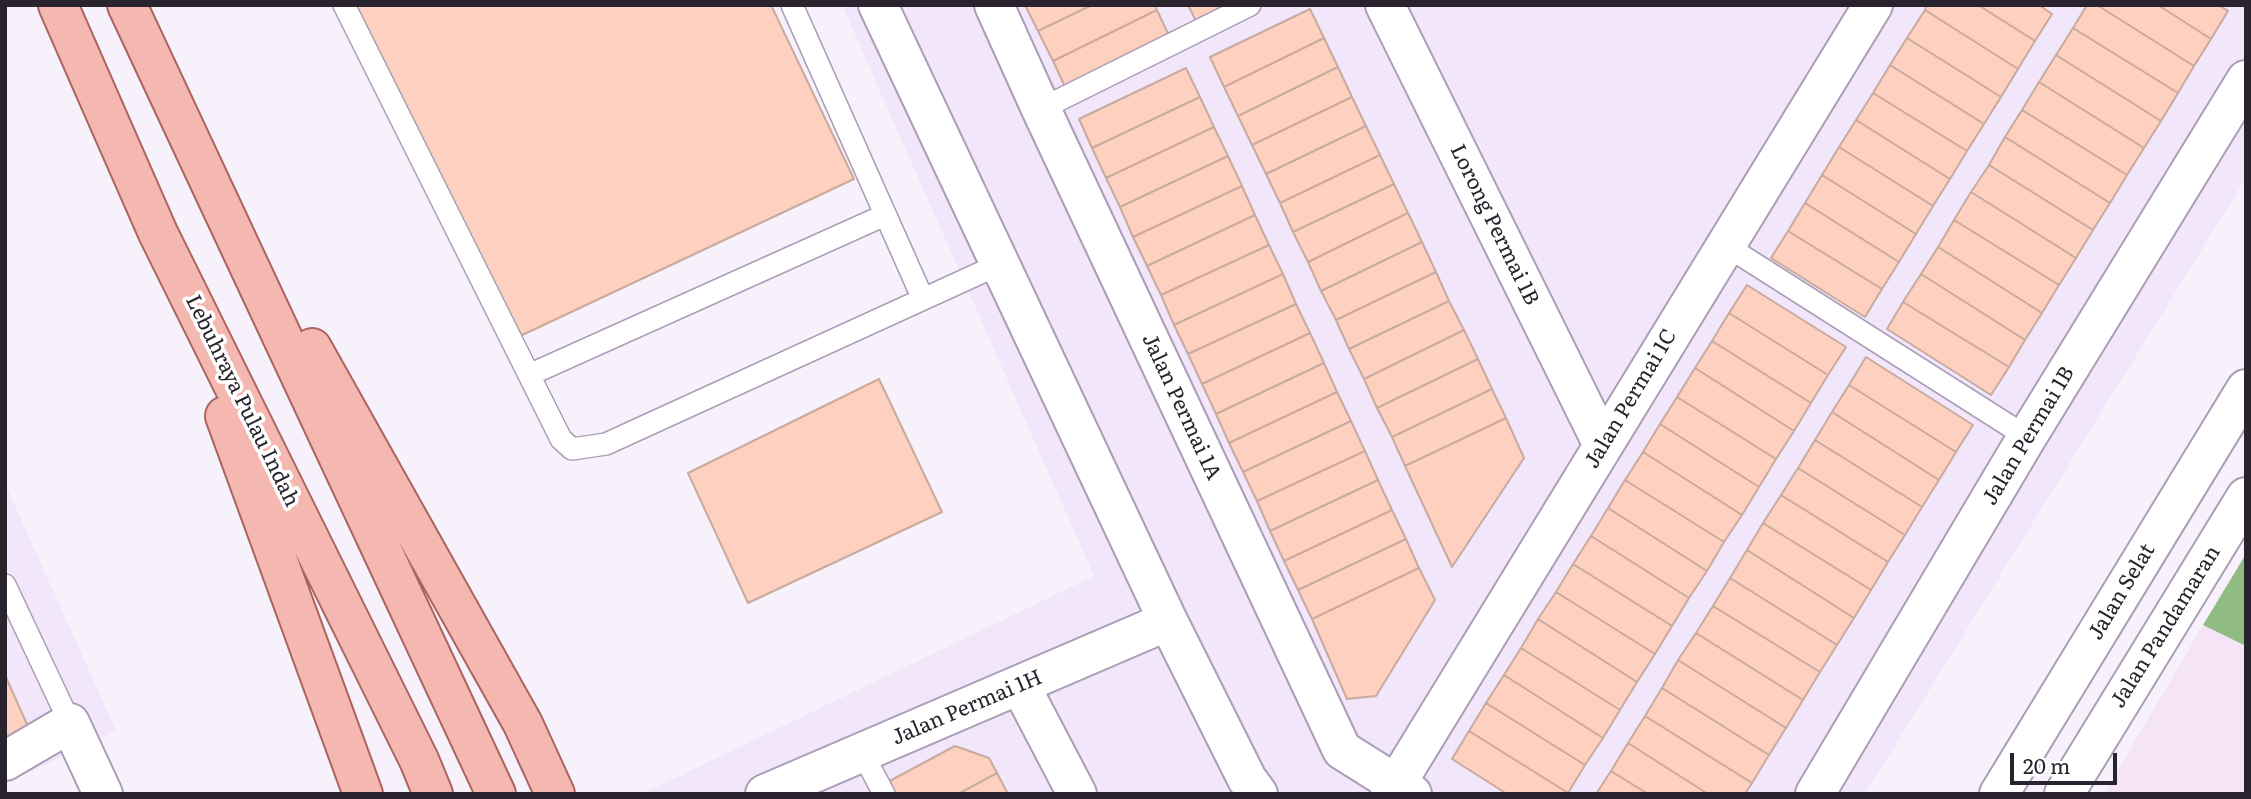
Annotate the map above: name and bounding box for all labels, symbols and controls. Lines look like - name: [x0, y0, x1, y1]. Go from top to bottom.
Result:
- street label: Lorong Permai 1B: [1444, 141, 1544, 309]
- street label: Lebuhraya Pulau Indah: [180, 291, 304, 511]
- street label: Jalan Permai 1C: [1580, 325, 1682, 473]
- street label: Jalan Permai 1A: [1136, 330, 1226, 484]
- street label: Jalan Permai 1B: [1978, 362, 2080, 510]
- street label: Jalan Selat: [2083, 539, 2161, 645]
- street label: Jalan Pandamaran: [2106, 541, 2226, 713]
- street label: Jalan Permai 1H: [888, 665, 1046, 751]
- scale bar: [2013, 740, 2120, 784]
- text: 20 m: [2023, 749, 2070, 780]

